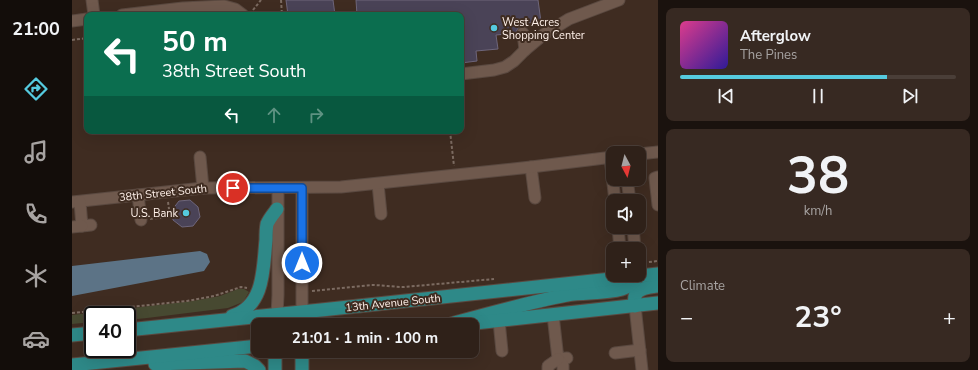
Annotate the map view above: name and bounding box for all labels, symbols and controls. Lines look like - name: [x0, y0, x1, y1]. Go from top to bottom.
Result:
- place label: West Acres Shopping Center: [502, 15, 585, 43]
- text: 21:00: [12, 17, 60, 41]
- text: 50 m: [162, 23, 228, 61]
- marker: West Acres Shopping Center: [489, 23, 499, 33]
- text: Afterglow: [740, 26, 811, 46]
- icon: left: [96, 28, 148, 80]
- text: The Pines: [740, 46, 797, 64]
- text: 38th Street South: [162, 59, 306, 83]
- icon: directions: [22, 75, 50, 103]
- icon: previous: [715, 85, 737, 107]
- icon: pause: [807, 85, 829, 107]
- icon: next: [899, 85, 921, 107]
- icon: left: [221, 104, 243, 126]
- icon: ahead: [263, 104, 285, 126]
- icon: right: [305, 104, 327, 126]
- icon: music: [22, 138, 50, 166]
- text: 38: [787, 140, 849, 211]
- north arrow: [606, 146, 646, 186]
- map controls: [606, 146, 646, 282]
- pin: [216, 171, 250, 205]
- icon: arrive: [222, 177, 244, 199]
- street label: 38th Street South: [118, 181, 208, 205]
- button: sound: [606, 194, 646, 234]
- icon: phone: [22, 200, 50, 228]
- text: km/h: [804, 202, 832, 220]
- place label: U.S. Bank: [131, 206, 178, 221]
- marker: U.S. Bank: [181, 208, 191, 218]
- position arrow: [281, 242, 323, 284]
- button: +: [606, 242, 646, 282]
- icon: climate: [22, 262, 50, 290]
- text: Climate: [680, 277, 725, 295]
- street label: 13th Avenue South: [345, 291, 441, 315]
- text: 23°: [794, 297, 842, 338]
- text: −: [680, 303, 693, 333]
- text: +: [943, 303, 956, 333]
- speed limit sign: 40: [84, 306, 136, 358]
- icon: car: [22, 325, 50, 353]
- text: 21:01 · 1 min · 100 m: [292, 328, 438, 348]

